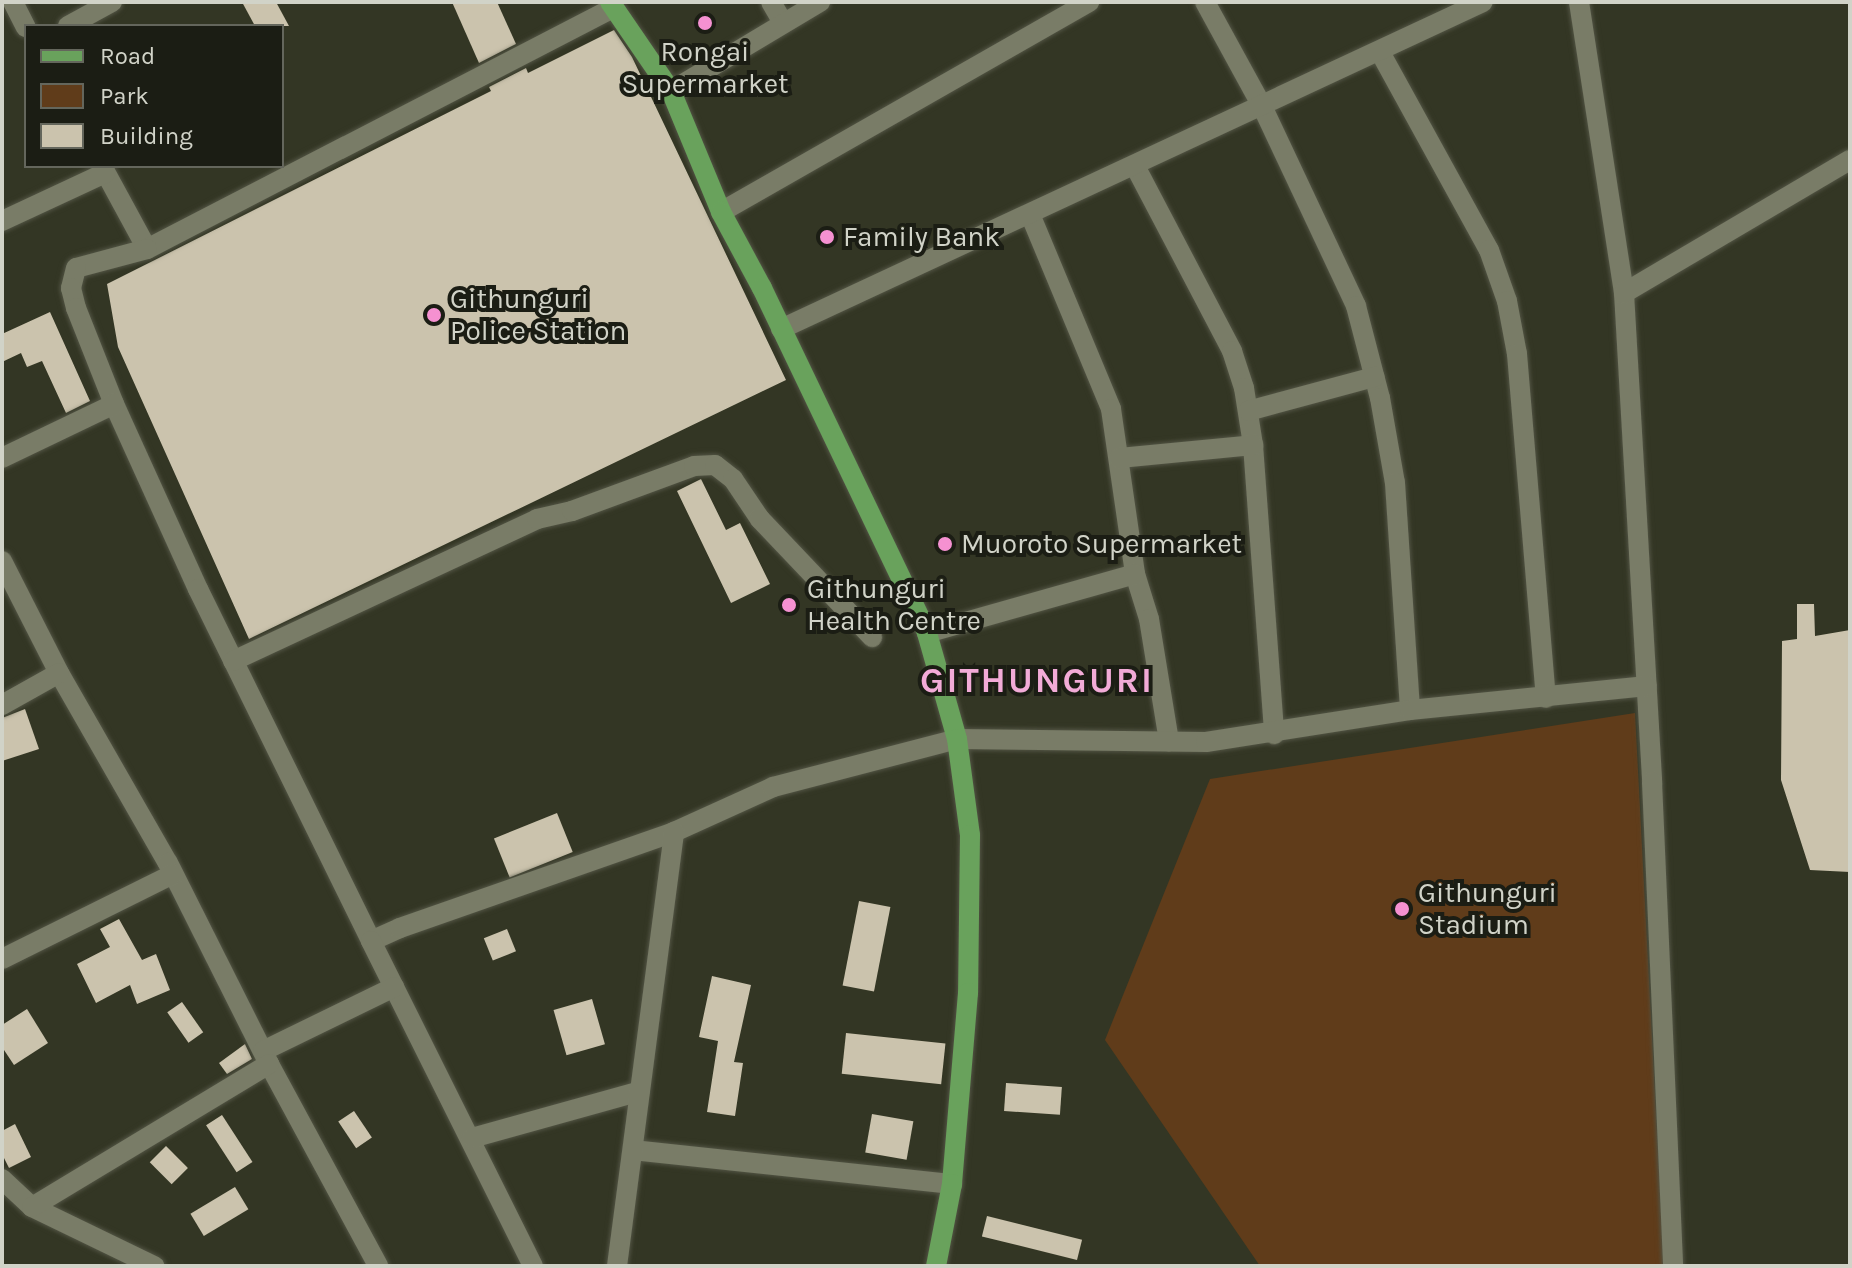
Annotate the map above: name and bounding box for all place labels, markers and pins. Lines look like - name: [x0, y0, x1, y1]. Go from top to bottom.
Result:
- marker: Rongai Supermarket: [696, 14, 714, 32]
- place label: Rongai Supermarket: [621, 35, 789, 101]
- place label: Family Bank: [843, 220, 1000, 254]
- marker: Family Bank: [818, 228, 836, 246]
- place label: Githunguri Police Station: [450, 282, 626, 348]
- marker: Githunguri Police Station: [425, 306, 443, 324]
- place label: Muoroto Supermarket: [961, 527, 1242, 561]
- marker: Muoroto Supermarket: [936, 535, 954, 553]
- place label: Githunguri Health Centre: [807, 572, 981, 638]
- marker: Githunguri Health Centre: [778, 594, 800, 616]
- place label: Githunguri Stadium: [1418, 876, 1557, 942]
- marker: Githunguri Stadium: [1393, 900, 1411, 918]

